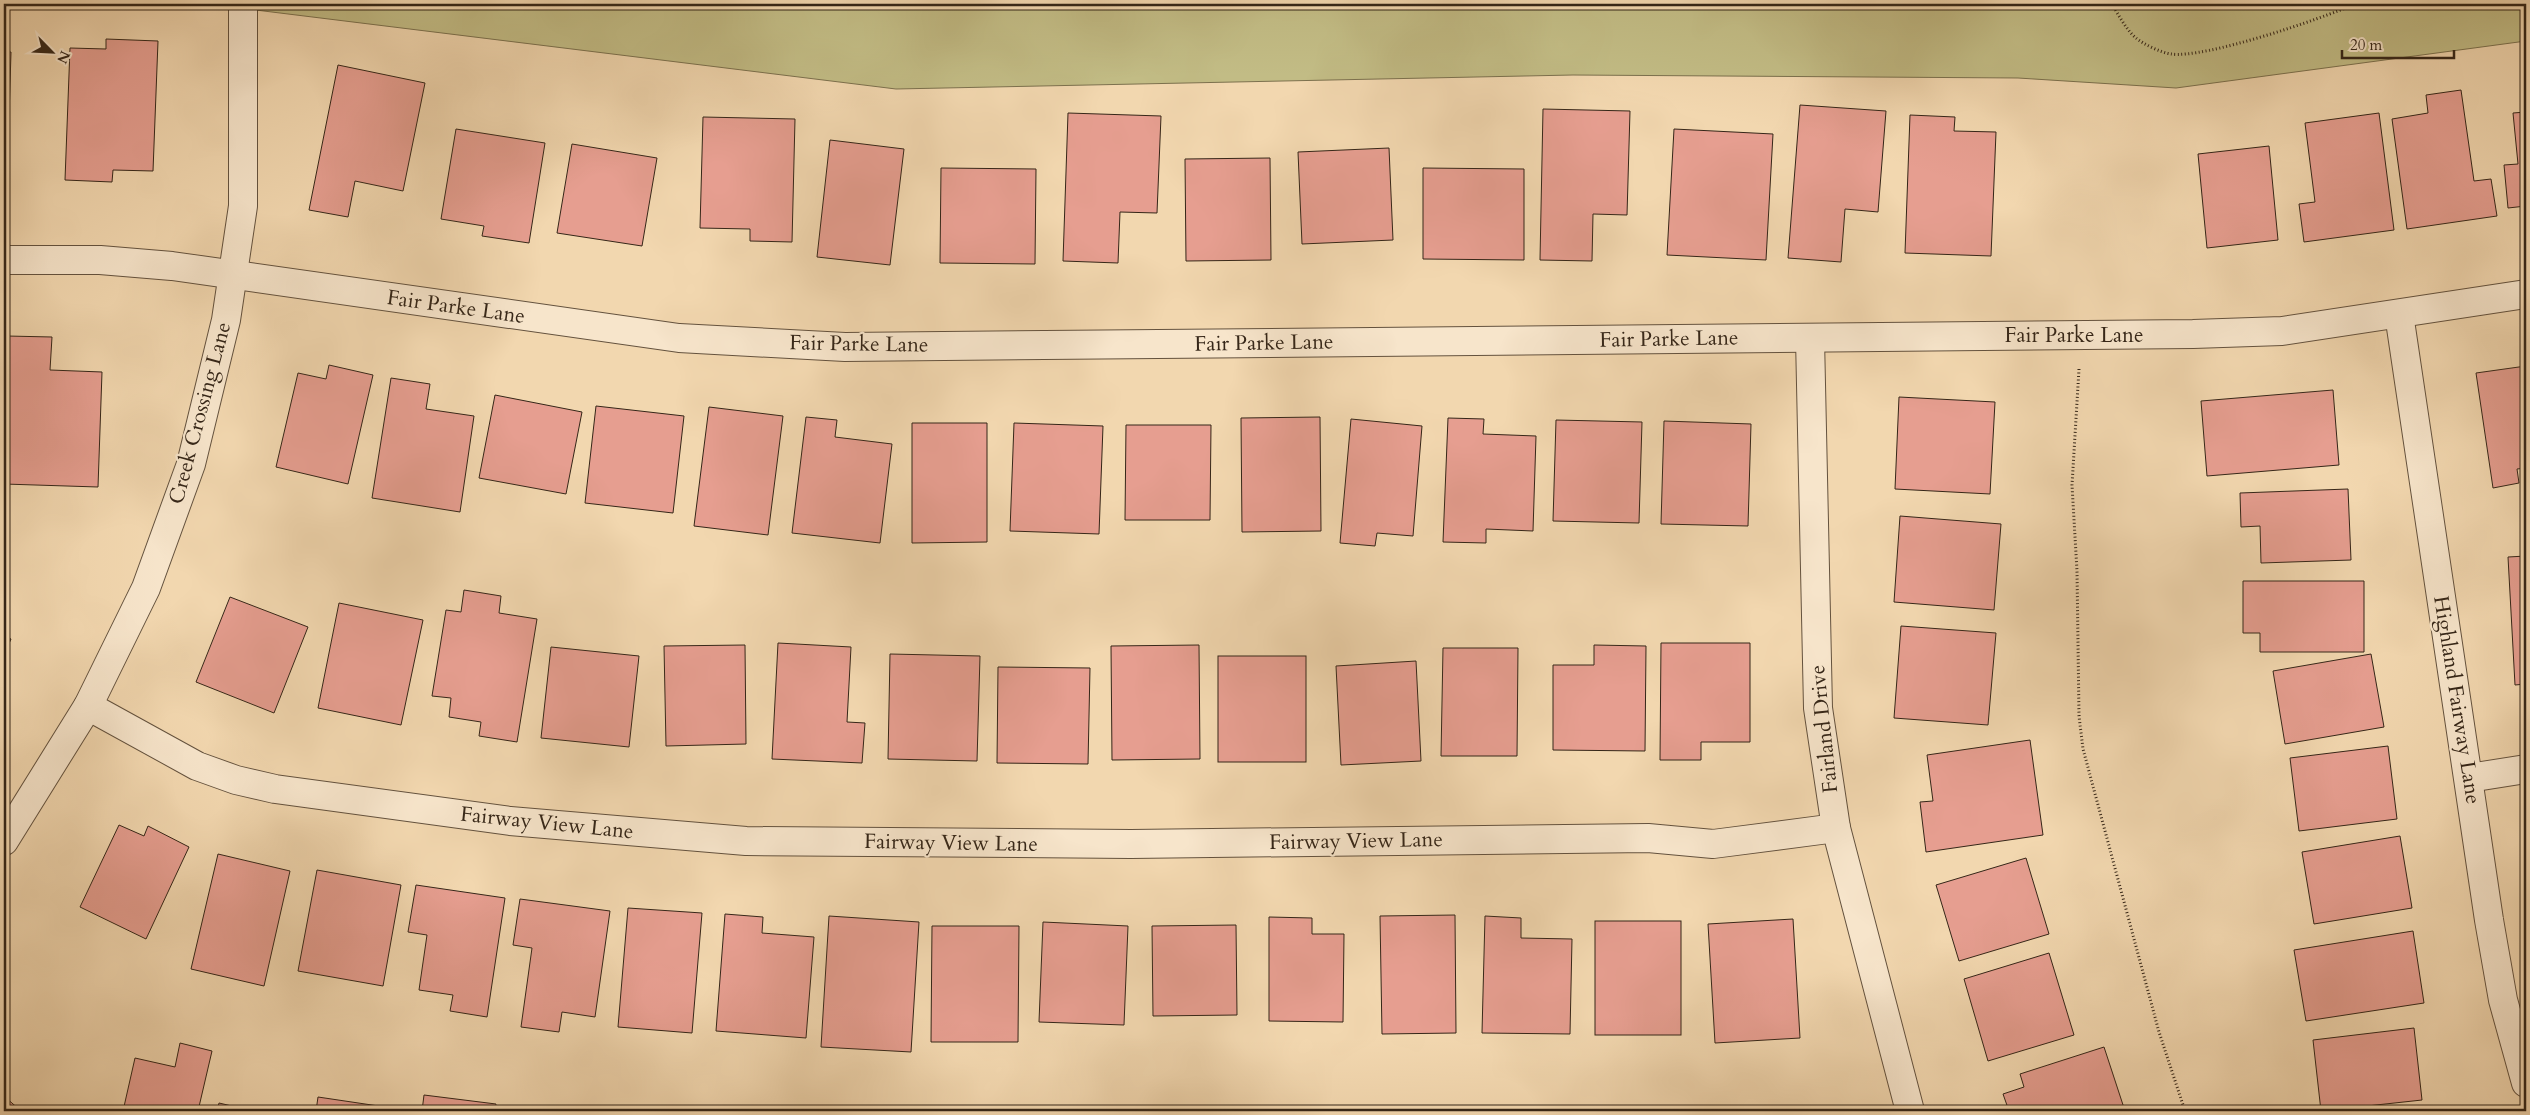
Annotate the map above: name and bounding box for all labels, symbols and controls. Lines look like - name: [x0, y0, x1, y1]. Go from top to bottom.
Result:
- north arrow: [28, 28, 78, 78]
- scale bar: [2342, 28, 2455, 60]
- text: 20 m: [2350, 35, 2382, 55]
- text: N: [52, 48, 75, 67]
- street label: Fair Parke Lane: [385, 283, 527, 331]
- street label: Creek Crossing Lane: [162, 319, 238, 507]
- street label: Fair Parke Lane: [2004, 321, 2144, 350]
- street label: Fair Parke Lane: [1599, 323, 1739, 355]
- street label: Fair Parke Lane: [1194, 327, 1334, 359]
- street label: Fair Parke Lane: [789, 328, 929, 360]
- street label: Highland Fairway Lane: [2426, 594, 2488, 806]
- street label: Fairland Drive: [1803, 664, 1845, 794]
- street label: Fairway View Lane: [459, 799, 635, 847]
- street label: Fairway View Lane: [1269, 825, 1443, 857]
- street label: Fairway View Lane: [864, 827, 1038, 859]

